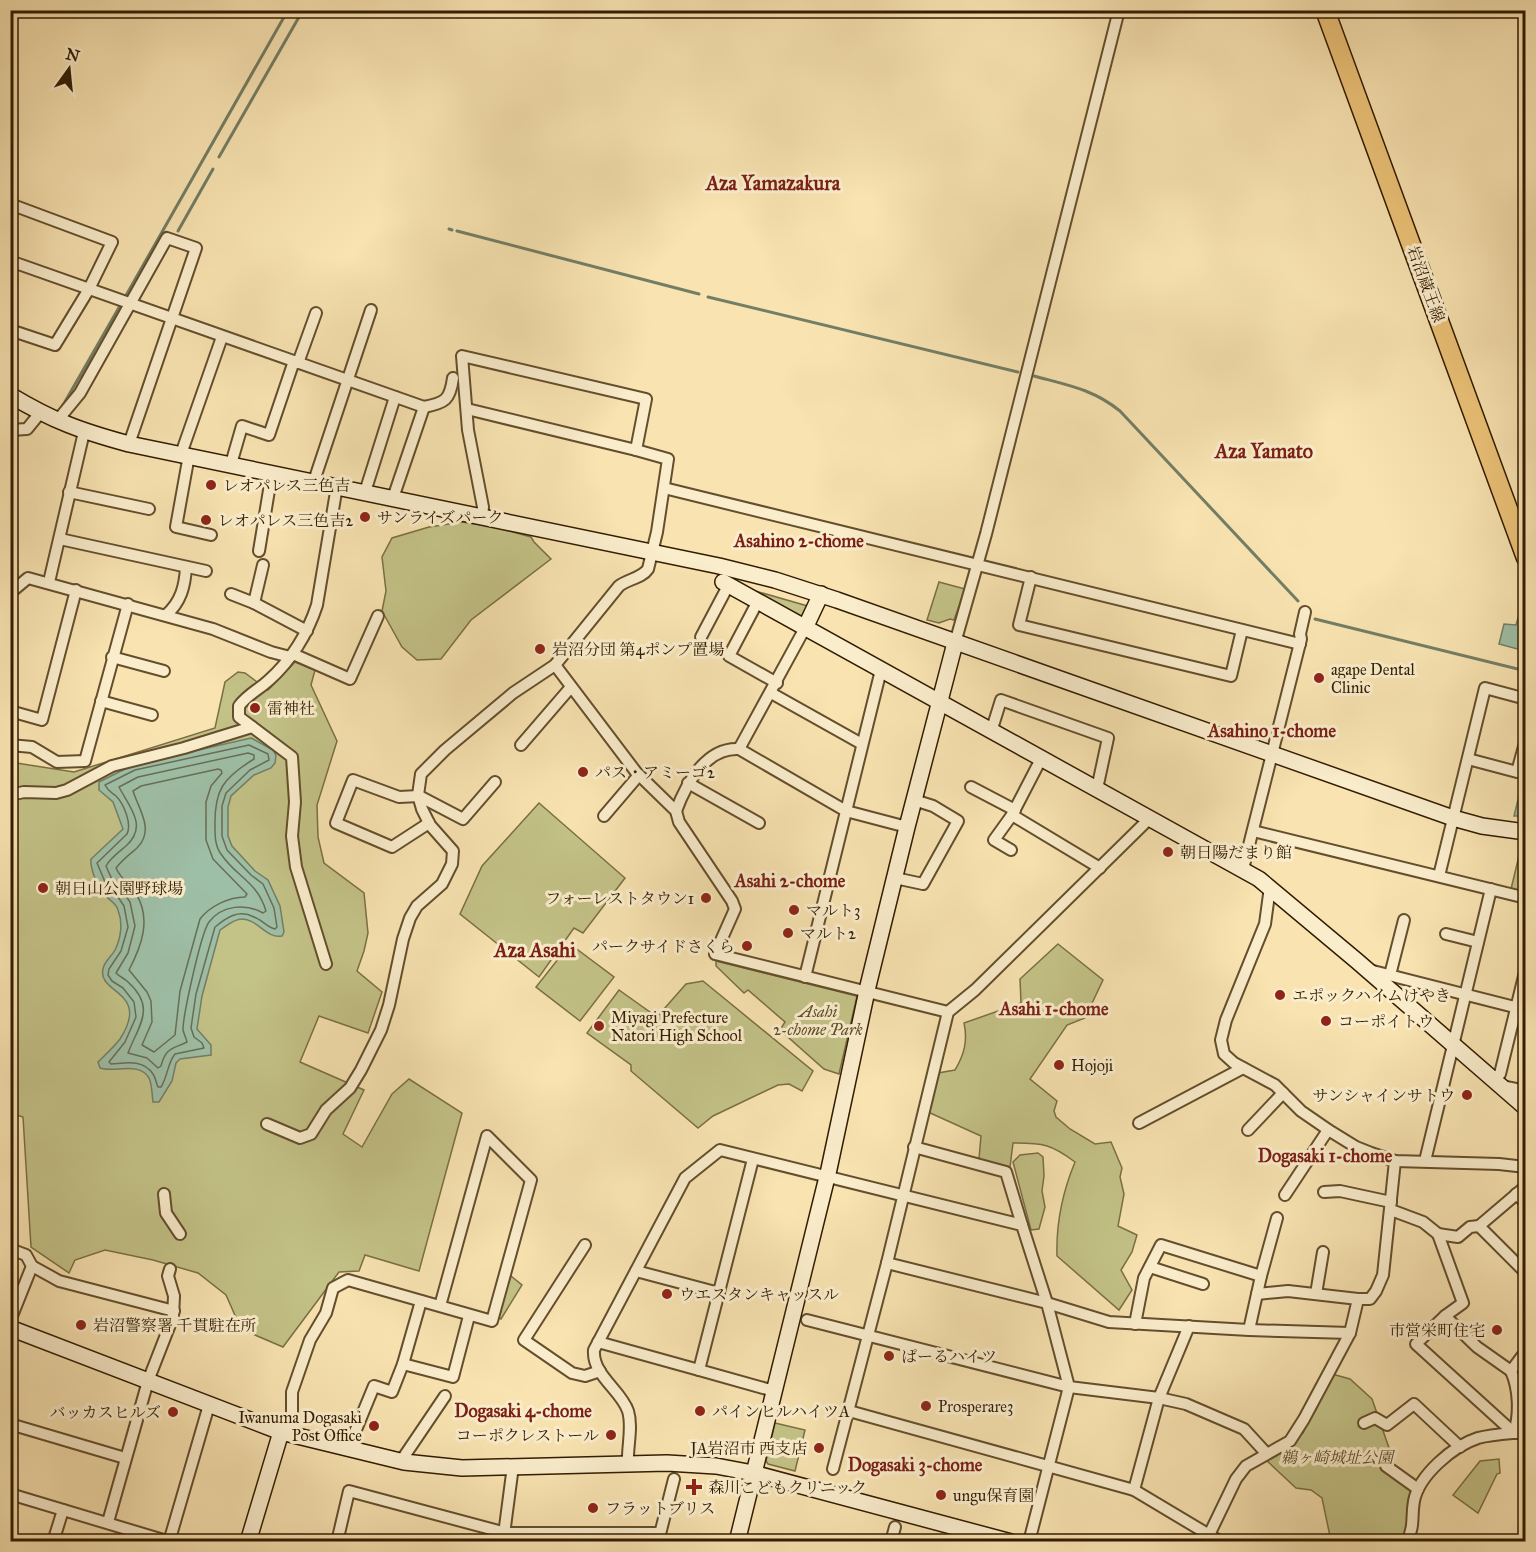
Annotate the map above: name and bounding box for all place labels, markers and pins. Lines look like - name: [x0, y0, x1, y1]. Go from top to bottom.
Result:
- place label: レオパレス三色吉: [223, 476, 350, 495]
- marker: レオパレス三色吉: [204, 478, 218, 492]
- place label: サンライズパーク: [377, 508, 504, 527]
- marker: サンライズパーク: [358, 510, 372, 524]
- place label: レオパレス三色吉2: [218, 511, 353, 530]
- marker: レオパレス三色吉2: [199, 513, 213, 527]
- place label: 岩沼分団 第4ポンプ置場: [552, 640, 724, 659]
- marker: 岩沼分団 第4ポンプ置場: [533, 642, 547, 656]
- place label: agape Dental Clinic: [1331, 660, 1415, 697]
- marker: agape Dental Clinic: [1312, 671, 1326, 685]
- place label: 雷神社: [267, 699, 315, 718]
- marker: 雷神社: [248, 701, 262, 715]
- place label: パス・アミーゴ2: [595, 763, 715, 782]
- marker: パス・アミーゴ2: [576, 765, 590, 779]
- place label: 朝日陽だまり館: [1180, 843, 1292, 862]
- marker: 朝日陽だまり館: [1161, 845, 1175, 859]
- place label: 朝日山公園野球場: [55, 879, 183, 898]
- marker: 朝日山公園野球場: [36, 881, 50, 895]
- place label: フォーレストタウン1: [545, 889, 694, 908]
- marker: フォーレストタウン1: [699, 891, 713, 905]
- place label: マルト3: [806, 901, 860, 920]
- marker: マルト3: [787, 903, 801, 917]
- place label: マルト2: [800, 924, 856, 943]
- marker: マルト2: [781, 926, 795, 940]
- place label: パークサイドさくら: [592, 937, 735, 956]
- marker: パークサイドさくら: [740, 939, 754, 953]
- place label: エポックハイムけやき: [1292, 986, 1451, 1005]
- marker: エポックハイムけやき: [1273, 988, 1287, 1002]
- place label: Miyagi Prefecture Natori High School: [611, 1008, 743, 1046]
- place label: コーポイトウ: [1338, 1012, 1434, 1031]
- marker: コーポイトウ: [1319, 1014, 1333, 1028]
- marker: Miyagi Prefecture Natori High School: [592, 1019, 606, 1033]
- place label: Hojoji: [1071, 1056, 1114, 1075]
- marker: Hojoji: [1052, 1058, 1066, 1072]
- place label: サンシャインサトウ: [1313, 1086, 1455, 1105]
- marker: サンシャインサトウ: [1460, 1088, 1474, 1102]
- place label: ウエスタンキャッスル: [679, 1285, 839, 1304]
- marker: ウエスタンキャッスル: [660, 1287, 674, 1301]
- place label: 岩沼警察署 千貫駐在所: [93, 1316, 256, 1335]
- marker: 岩沼警察署 千貫駐在所: [74, 1318, 88, 1332]
- place label: 市営栄町住宅: [1389, 1321, 1485, 1340]
- marker: 市営栄町住宅: [1490, 1323, 1504, 1337]
- place label: ぱーるハイツ: [901, 1347, 997, 1366]
- marker: ぱーるハイツ: [882, 1349, 896, 1363]
- place label: Prosperare3: [938, 1397, 1013, 1416]
- marker: Prosperare3: [919, 1399, 933, 1413]
- place label: パインヒルハイツA: [712, 1402, 850, 1421]
- place label: バッカスヒルズ: [49, 1403, 161, 1422]
- marker: パインヒルハイツA: [693, 1404, 707, 1418]
- marker: バッカスヒルズ: [166, 1405, 180, 1419]
- place label: Iwanuma Dogasaki Post Office: [238, 1408, 363, 1445]
- marker: Iwanuma Dogasaki Post Office: [367, 1419, 381, 1433]
- place label: コーポクレストール: [456, 1426, 599, 1445]
- marker: コーポクレストール: [604, 1428, 618, 1442]
- place label: JA岩沼市 西支店: [688, 1439, 807, 1459]
- marker: JA岩沼市 西支店: [812, 1441, 826, 1455]
- marker: 森川こどもクリニック: [685, 1478, 703, 1496]
- place label: 森川こどもクリニック: [708, 1478, 867, 1497]
- place label: ungu保育園: [953, 1486, 1034, 1506]
- marker: ungu保育園: [934, 1488, 948, 1502]
- place label: フラットブリス: [605, 1499, 715, 1518]
- marker: フラットブリス: [586, 1501, 600, 1515]

